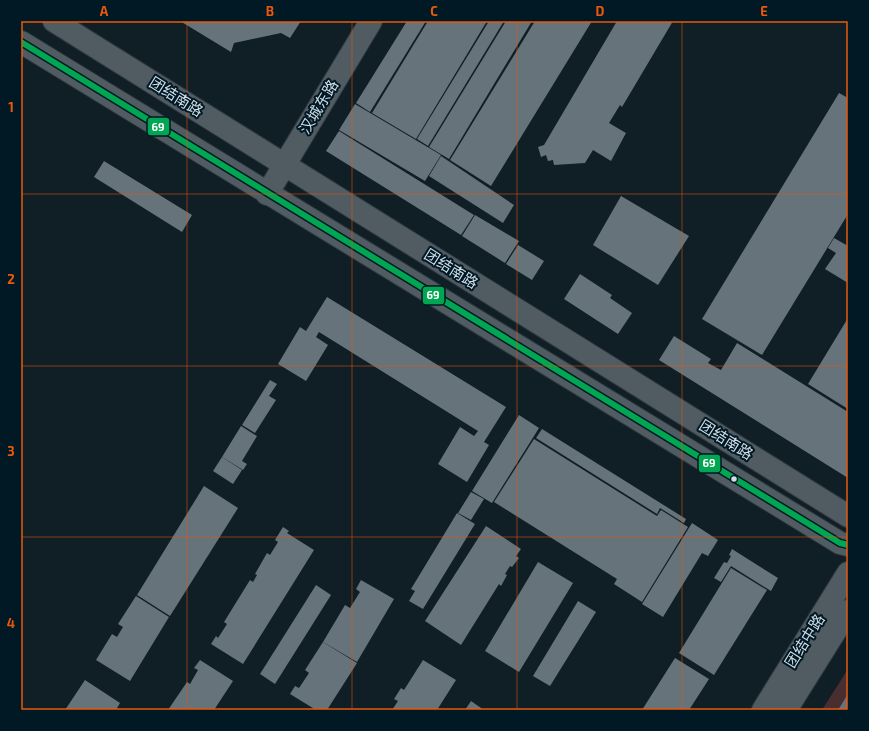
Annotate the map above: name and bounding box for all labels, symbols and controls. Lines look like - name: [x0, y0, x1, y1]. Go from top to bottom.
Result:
- text: A: [100, 3, 109, 19]
- text: B: [266, 3, 274, 19]
- text: C: [430, 3, 438, 19]
- text: D: [596, 3, 605, 19]
- text: E: [760, 3, 768, 19]
- street label: 团结南路: [146, 73, 207, 120]
- street label: 汉城东路: [295, 76, 341, 137]
- text: 1: [8, 99, 14, 115]
- line badge: 69: [147, 117, 170, 136]
- text: 69: [152, 120, 164, 133]
- street label: 团结南路: [421, 245, 482, 292]
- text: 2: [7, 271, 15, 287]
- line badge: 69: [422, 286, 445, 305]
- text: 69: [427, 288, 439, 301]
- street label: 团结南路: [696, 416, 757, 463]
- text: 3: [7, 443, 15, 459]
- line badge: 69: [698, 454, 721, 473]
- text: 69: [703, 456, 715, 469]
- unlabelled marker: [729, 474, 739, 484]
- street label: 团结中路: [781, 610, 828, 671]
- text: 4: [7, 615, 15, 631]

